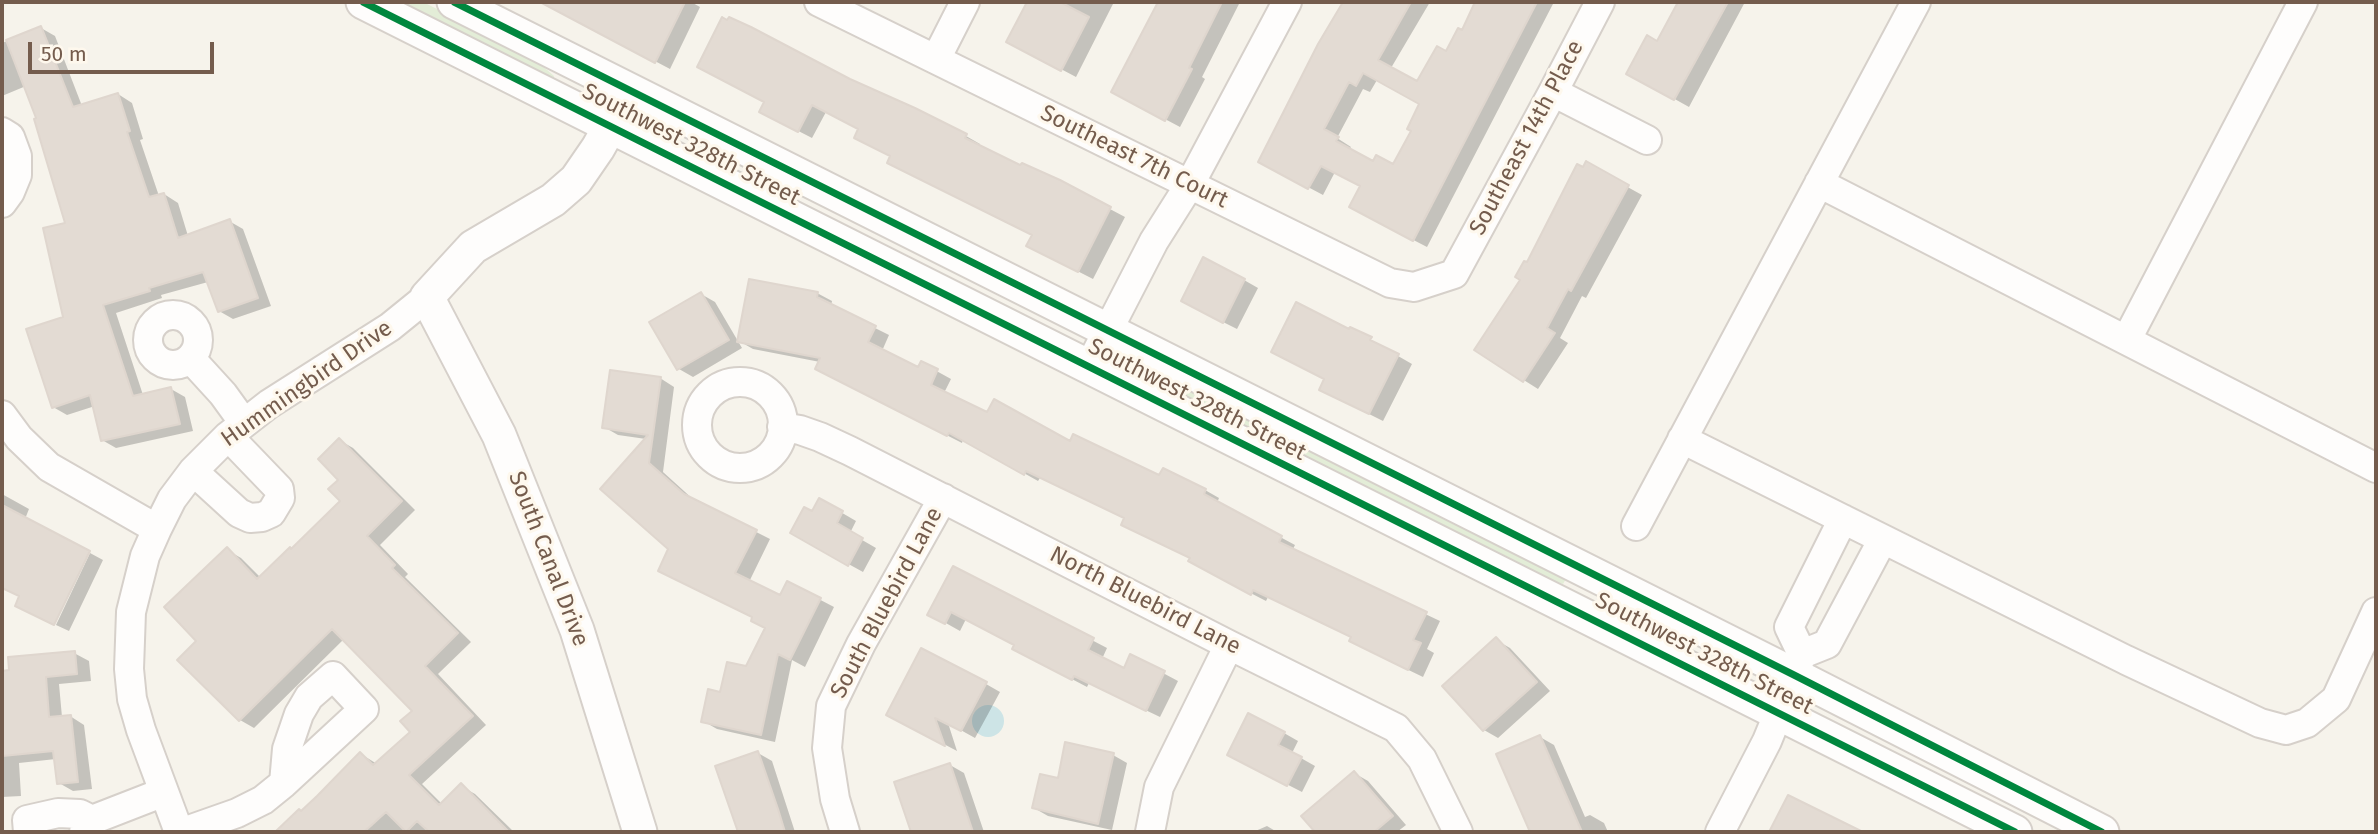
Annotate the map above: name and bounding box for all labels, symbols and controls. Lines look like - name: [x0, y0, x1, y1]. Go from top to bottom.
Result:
- scale bar: [32, 28, 217, 72]
- street label: Southeast 14th Place: [1464, 36, 1590, 240]
- text: 50 m: [41, 41, 87, 67]
- street label: Southwest 328th Street: [577, 78, 805, 212]
- street label: Southeast 7th Court: [1036, 100, 1232, 214]
- street label: Hummingbird Drive: [216, 315, 398, 453]
- street label: Southwest 328th Street: [1083, 333, 1311, 467]
- street label: South Canal Drive: [502, 468, 594, 650]
- street label: South Bluebird Lane: [825, 503, 949, 703]
- street label: North Bluebird Lane: [1045, 541, 1245, 661]
- street label: Southwest 328th Street: [1590, 587, 1818, 721]

